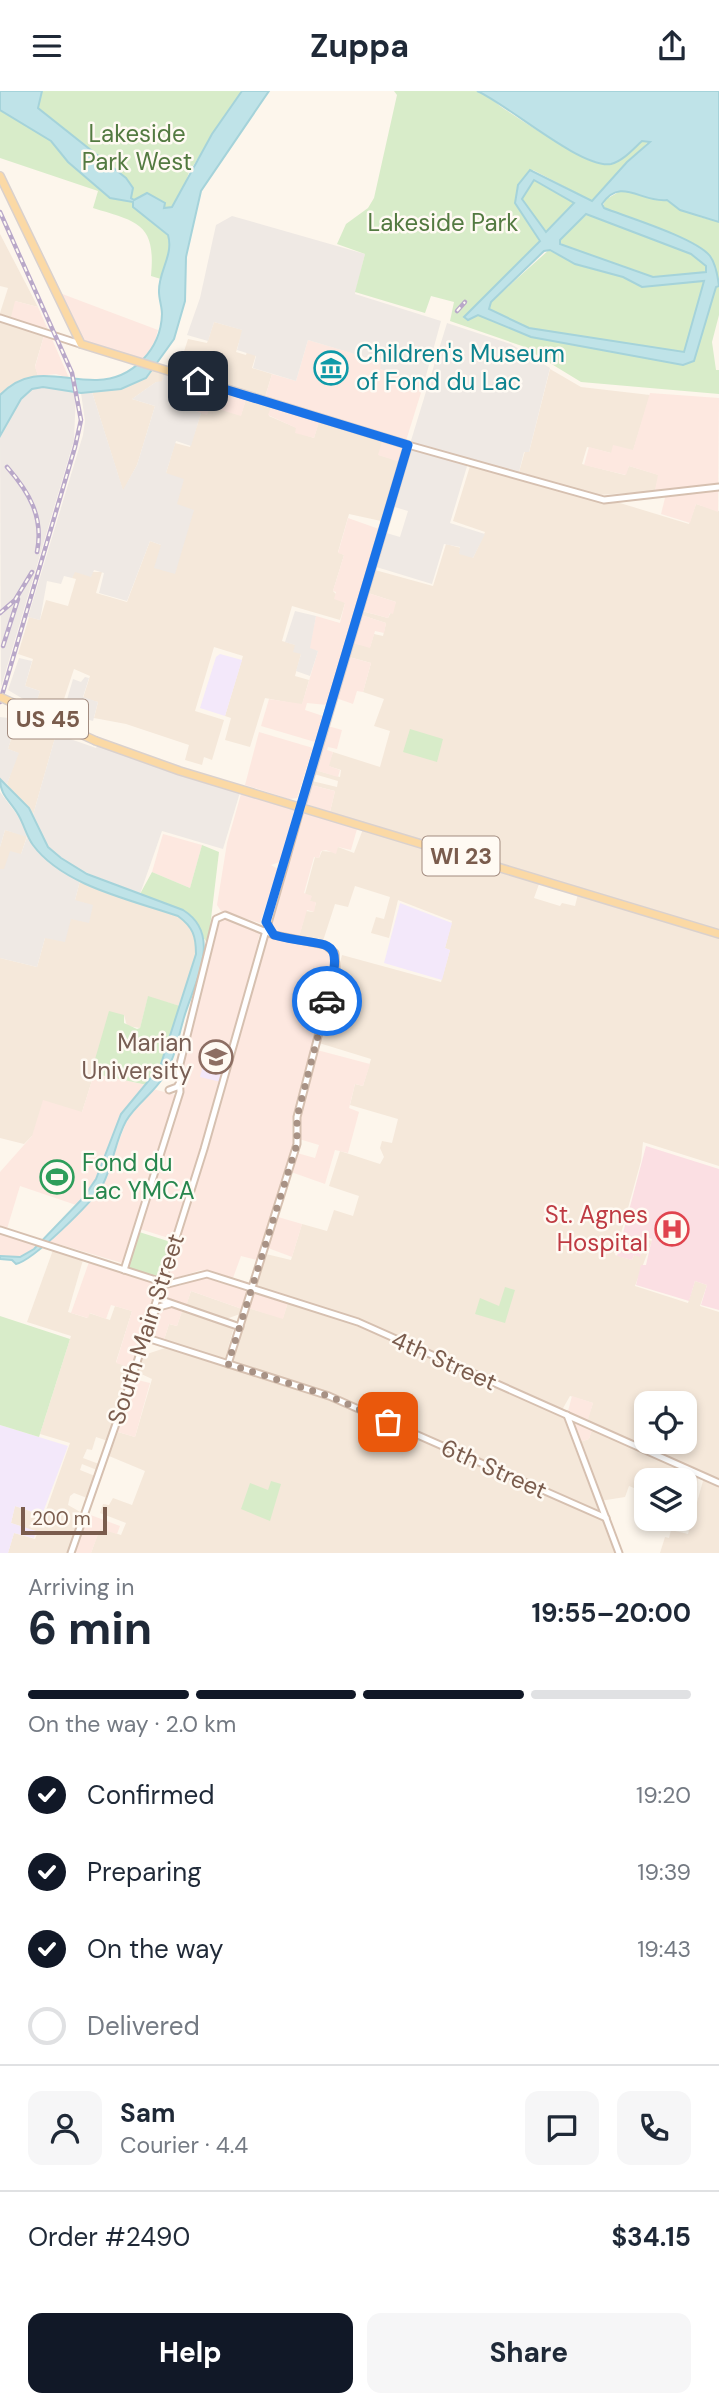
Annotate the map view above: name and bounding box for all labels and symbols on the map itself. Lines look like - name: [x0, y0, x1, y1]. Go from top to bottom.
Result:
- park label: Lakeside Park West: [82, 118, 192, 177]
- park label: Lakeside Park: [368, 207, 518, 238]
- place label: Children's Museum of Fond du Lac: [356, 338, 565, 397]
- museum icon: Children's Museum of Fond du Lac: [312, 349, 350, 387]
- pin: [168, 351, 228, 411]
- road number: US 45: [8, 699, 88, 739]
- road number: WI 23: [422, 837, 500, 876]
- courier: [292, 966, 362, 1036]
- place label: Marian University: [82, 1027, 192, 1086]
- school or university icon: Marian University: [197, 1038, 235, 1076]
- place label: Fond du Lac YMCA: [82, 1147, 195, 1206]
- sports icon: Fond du Lac YMCA: [38, 1158, 76, 1196]
- place label: St. Agnes Hospital: [545, 1199, 648, 1258]
- hospital icon: St. Agnes Hospital: [653, 1210, 691, 1248]
- street label: South Main Street: [100, 1230, 191, 1428]
- street label: 4th Street: [387, 1324, 502, 1398]
- pin: [358, 1392, 418, 1452]
- street label: 6th Street: [436, 1431, 552, 1506]
- scale bar: [21, 1504, 107, 1536]

